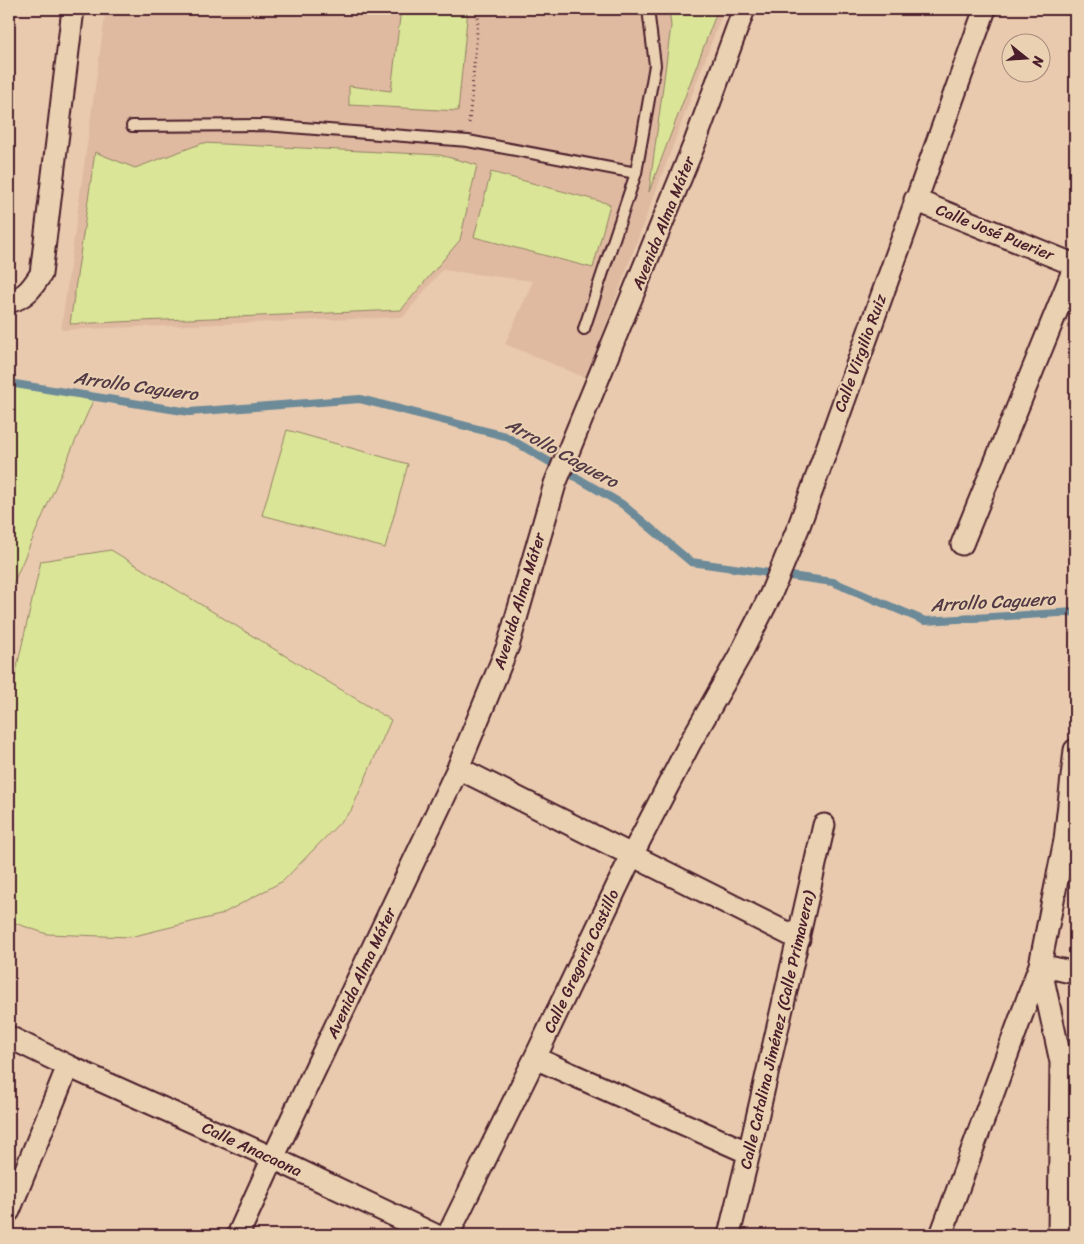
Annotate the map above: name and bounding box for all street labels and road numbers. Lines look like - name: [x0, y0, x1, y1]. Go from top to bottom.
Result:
- street label: Avenida Alma Máter: [623, 151, 704, 295]
- street label: Calle José Puerier: [931, 195, 1060, 270]
- street label: Calle Virgilio Ruiz: [825, 289, 895, 416]
- street label: Avenida Alma Máter: [484, 528, 554, 674]
- street label: Calle Gregoria Castillo: [535, 884, 627, 1038]
- street label: Calle Catalina Jiménez (Calle Primavera): [731, 887, 823, 1172]
- street label: Avenida Alma Máter: [317, 901, 405, 1044]
- street label: Calle Anacaona: [197, 1113, 307, 1185]

